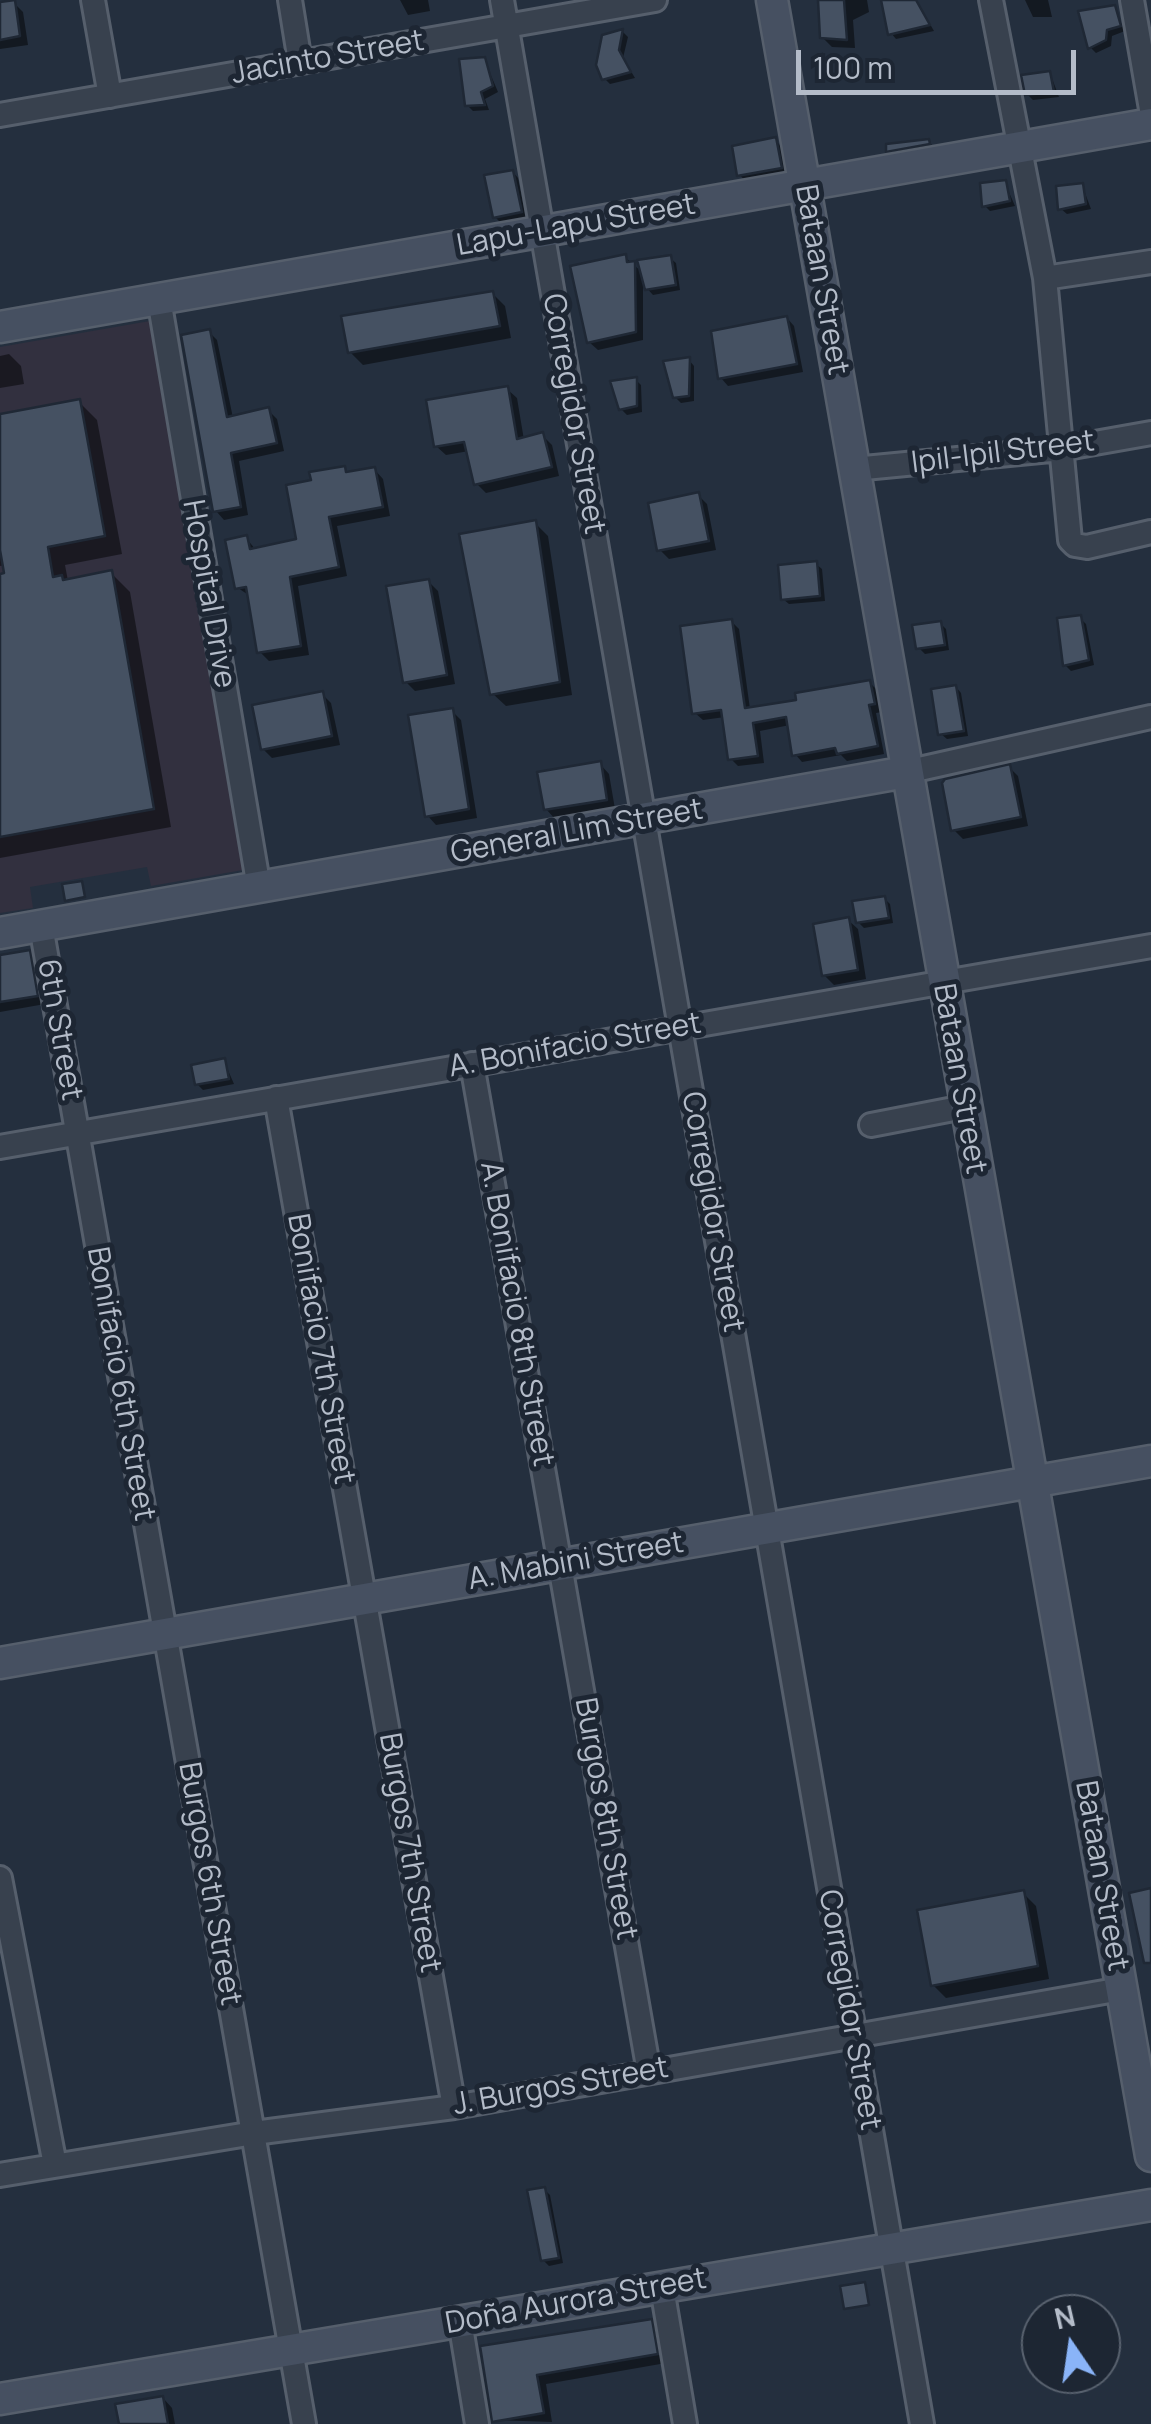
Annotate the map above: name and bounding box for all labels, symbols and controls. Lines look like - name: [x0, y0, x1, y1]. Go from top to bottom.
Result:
- street label: Jacinto Street: [229, 23, 427, 93]
- scale bar: [801, 30, 1081, 92]
- text: 100 m: [813, 47, 893, 88]
- street label: Bataan Street: [787, 182, 855, 378]
- street label: Lapu-Lapu Street: [454, 187, 698, 265]
- street label: Corregidor Street: [534, 291, 612, 537]
- street label: Ipil-Ipil Street: [909, 424, 1097, 482]
- street label: Hospital Drive: [174, 497, 242, 691]
- street label: General Lim Street: [448, 792, 706, 872]
- street label: 6th Street: [29, 957, 89, 1103]
- street label: Bataan Street: [925, 981, 993, 1177]
- street label: A. Bonifacio Street: [446, 1006, 704, 1086]
- street label: Corregidor Street: [673, 1089, 751, 1335]
- street label: A. Bonifacio 8th Street: [471, 1159, 561, 1469]
- street label: Bonifacio 7th Street: [279, 1211, 361, 1487]
- street label: Bonifacio 6th Street: [78, 1244, 162, 1524]
- street label: A. Mabini Street: [465, 1525, 687, 1599]
- street label: Burgos 8th Street: [566, 1695, 644, 1943]
- street label: Burgos 7th Street: [370, 1730, 448, 1976]
- street label: Burgos 6th Street: [170, 1760, 248, 2008]
- street label: Bataan Street: [1067, 1778, 1135, 1974]
- street label: Corregidor Street: [810, 1887, 888, 2133]
- street label: J. Burgos Street: [451, 2050, 671, 2124]
- street label: Doña Aurora Street: [443, 2261, 709, 2343]
- north arrow: [1021, 2294, 1121, 2394]
- text: N: [1051, 2296, 1079, 2337]

